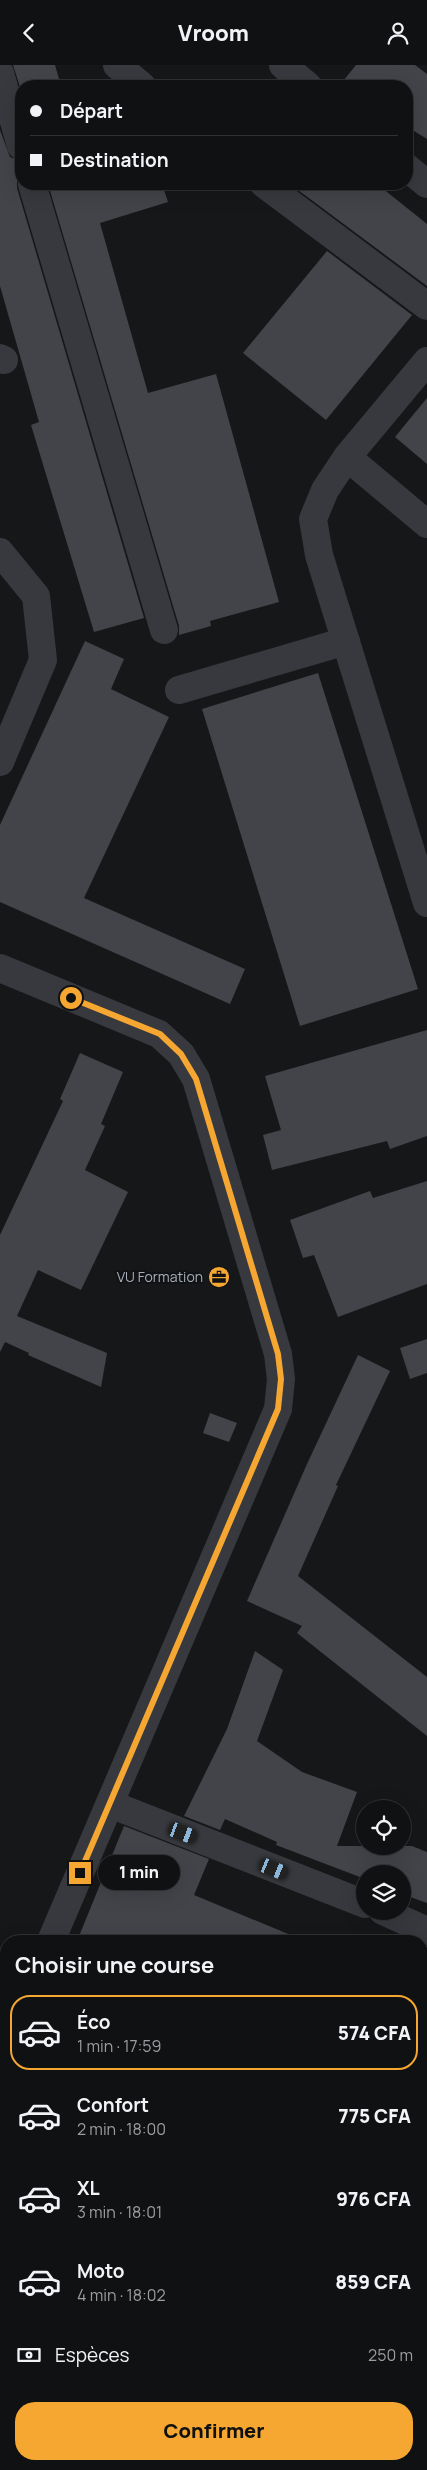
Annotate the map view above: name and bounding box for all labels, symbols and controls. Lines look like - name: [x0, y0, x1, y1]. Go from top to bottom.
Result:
- text: Vroom: [178, 18, 249, 48]
- icon: back: [15, 19, 43, 47]
- icon: person: [384, 19, 412, 47]
- text: Départ: [60, 98, 123, 124]
- text: Destination: [60, 147, 169, 173]
- route start: [60, 987, 82, 1009]
- office icon: VU Formation: [207, 1265, 231, 1289]
- place label: VU Formation: [117, 1267, 203, 1286]
- map controls: [356, 1800, 411, 1920]
- button: locate: [356, 1800, 411, 1855]
- car: [166, 1821, 199, 1845]
- callout: 1 min: [98, 1855, 180, 1891]
- car: [257, 1856, 290, 1882]
- text: 1 min: [119, 1861, 159, 1883]
- route end: [69, 1862, 91, 1884]
- button: layers: [356, 1865, 411, 1920]
- text: Choisir une course: [15, 1950, 214, 1980]
- text: Éco: [77, 2009, 111, 2035]
- icon: car: [17, 2010, 62, 2055]
- text: 574 CFA: [338, 2020, 411, 2046]
- text: 1 min · 17:59: [77, 2035, 162, 2057]
- text: Confort: [77, 2092, 149, 2118]
- icon: car: [17, 2093, 62, 2138]
- text: 775 CFA: [338, 2103, 411, 2129]
- text: 2 min · 18:00: [77, 2118, 166, 2140]
- text: XL: [77, 2175, 100, 2201]
- icon: car: [17, 2176, 62, 2221]
- text: 976 CFA: [336, 2186, 411, 2212]
- text: 3 min · 18:01: [77, 2201, 162, 2223]
- text: Moto: [77, 2258, 124, 2284]
- icon: car: [17, 2259, 62, 2304]
- text: 859 CFA: [335, 2269, 411, 2295]
- text: 4 min · 18:02: [77, 2284, 166, 2306]
- icon: cash: [15, 2341, 43, 2369]
- text: Espèces: [55, 2342, 129, 2368]
- text: 250 m: [368, 2344, 413, 2366]
- button: Confirmer: [15, 2402, 413, 2460]

